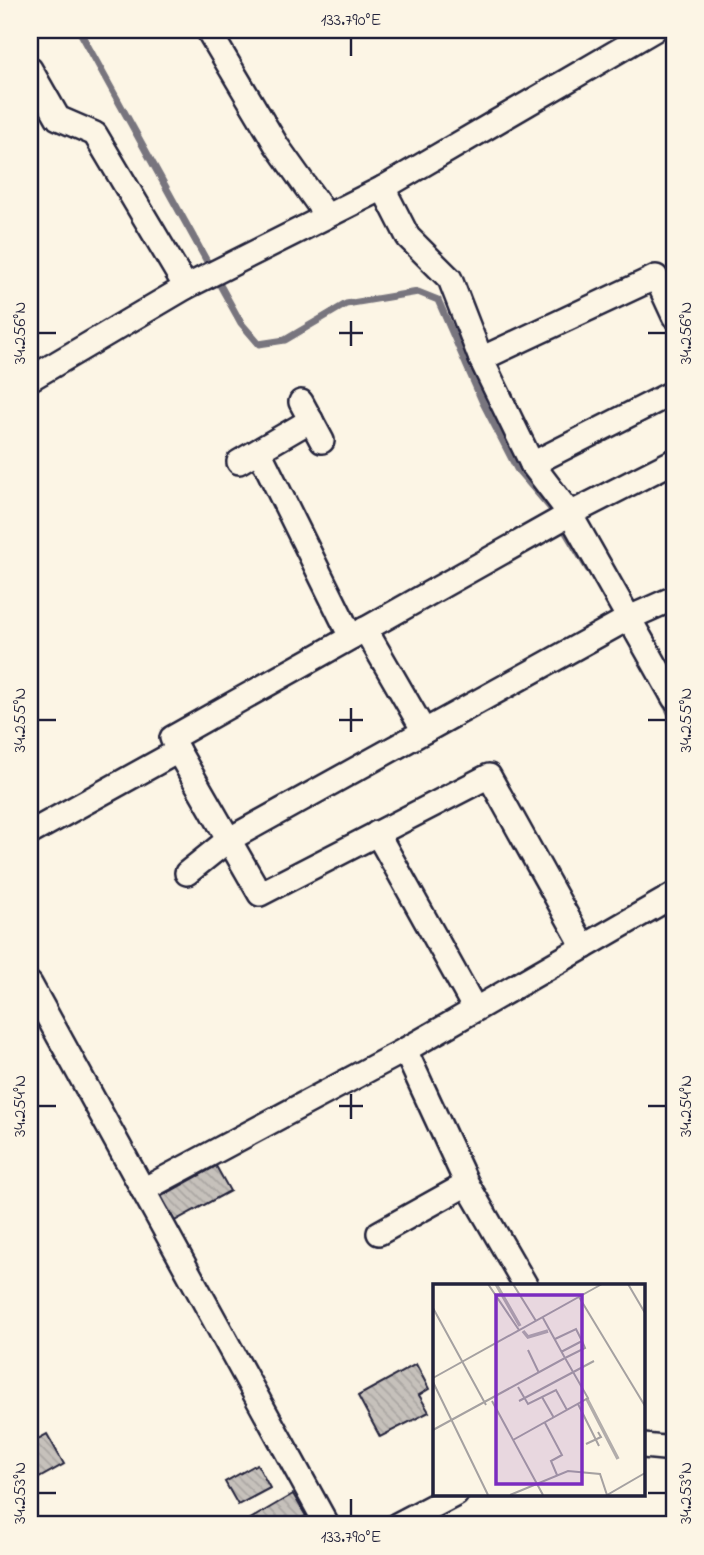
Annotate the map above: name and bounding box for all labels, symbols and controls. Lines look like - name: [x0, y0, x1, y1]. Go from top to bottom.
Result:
- text: 133.790°E: [321, 8, 381, 34]
- text: 34.256°N: [8, 302, 34, 364]
- text: 34.256°N: [674, 302, 700, 364]
- text: 34.255°N: [8, 687, 34, 753]
- text: 34.255°N: [674, 687, 700, 753]
- text: 34.254°N: [8, 1075, 34, 1137]
- text: 34.254°N: [674, 1075, 700, 1137]
- inset map: [433, 1284, 644, 1496]
- text: 34.253°N: [8, 1462, 34, 1524]
- text: 34.253°N: [674, 1462, 700, 1524]
- text: 133.790°E: [321, 1525, 381, 1551]

